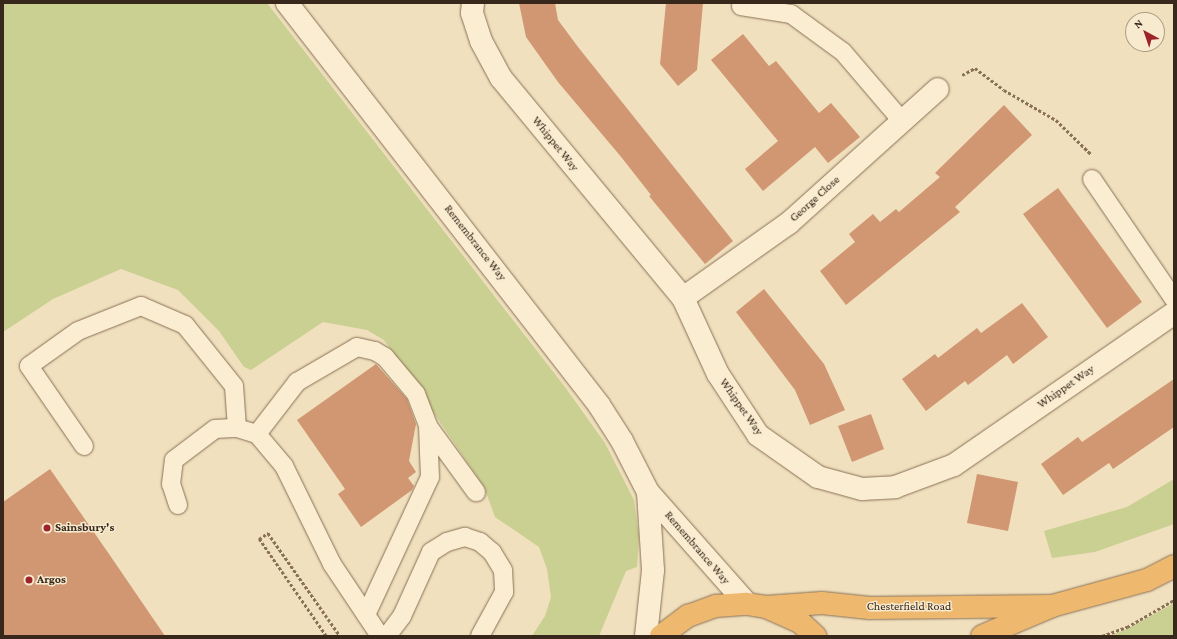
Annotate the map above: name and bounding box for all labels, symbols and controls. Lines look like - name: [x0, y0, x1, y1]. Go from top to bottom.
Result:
- north arrow: [1125, 12, 1165, 52]
- text: N: [1131, 17, 1145, 31]
- street label: Whippet Way: [529, 114, 581, 174]
- street label: George Close: [787, 173, 843, 225]
- street label: Remembrance Way: [441, 202, 509, 284]
- street label: Whippet Way: [1035, 362, 1097, 412]
- street label: Whippet Way: [716, 376, 766, 438]
- street label: Remembrance Way: [661, 508, 733, 588]
- place label: Sainsbury's: [55, 521, 114, 535]
- marker: Sainsbury's: [42, 523, 52, 533]
- place label: Argos: [37, 573, 66, 587]
- marker: Argos: [24, 575, 34, 585]
- street label: Chesterfield Road: [867, 600, 951, 614]

